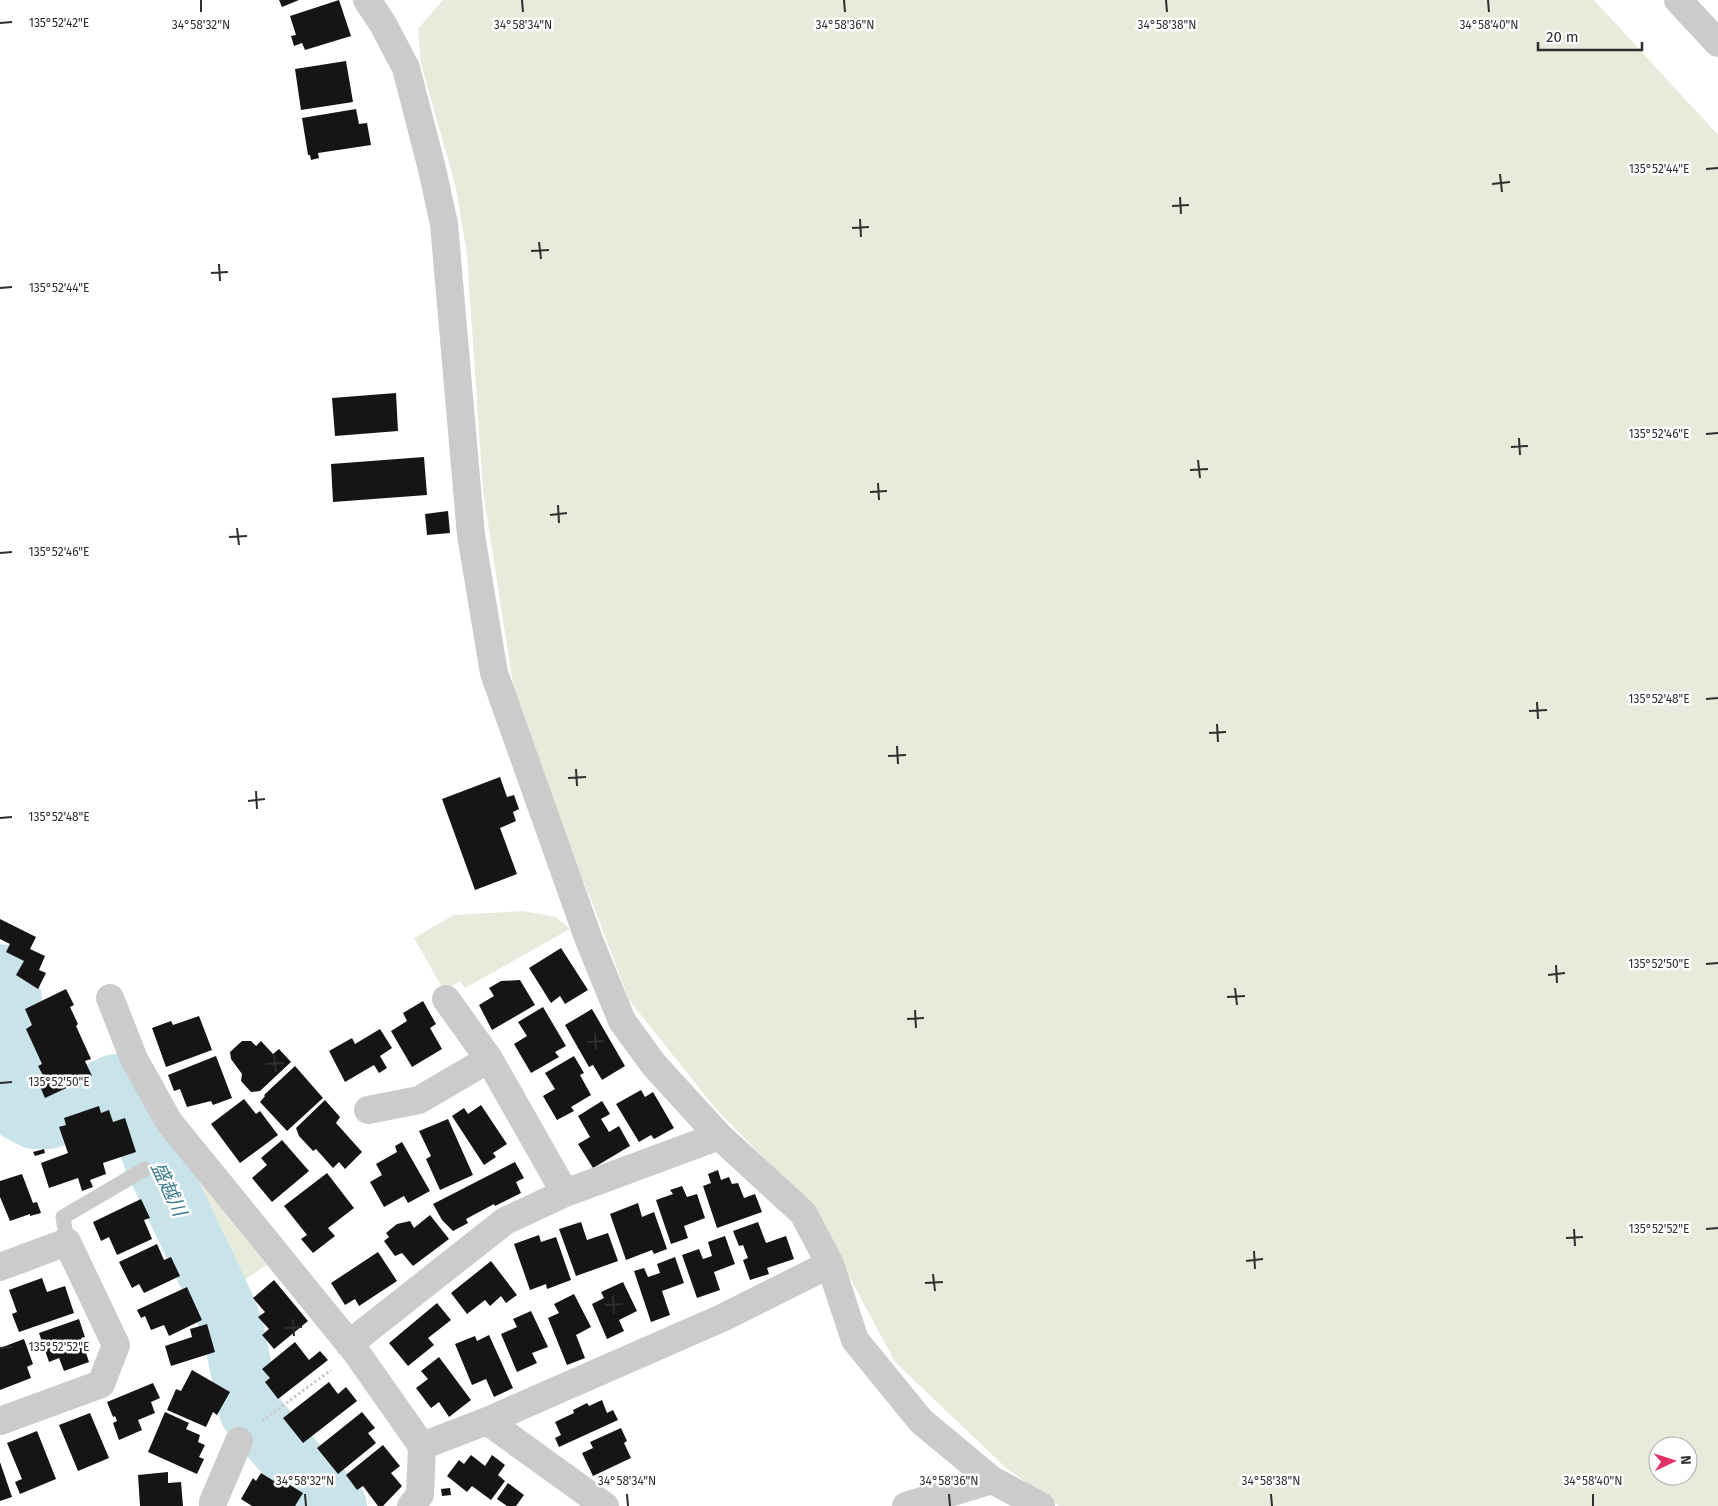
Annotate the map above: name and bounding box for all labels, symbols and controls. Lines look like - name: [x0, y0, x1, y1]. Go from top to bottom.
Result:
- text: 135°52'42"E: [29, 16, 89, 30]
- text: 34°58'32"N: [172, 18, 230, 32]
- text: 34°58'34"N: [494, 18, 552, 32]
- text: 34°58'36"N: [816, 18, 874, 32]
- text: 34°58'38"N: [1137, 18, 1197, 32]
- text: 34°58'40"N: [1459, 18, 1519, 32]
- scale bar: [1538, 20, 1642, 52]
- text: 20 m: [1546, 28, 1579, 46]
- text: 135°52'44"E: [1629, 162, 1689, 176]
- text: 135°52'44"E: [29, 281, 89, 295]
- text: 135°52'46"E: [1628, 427, 1690, 441]
- text: 135°52'46"E: [28, 545, 90, 559]
- text: 135°52'48"E: [1628, 692, 1690, 706]
- text: 135°52'48"E: [28, 810, 90, 824]
- text: 135°52'50"E: [1628, 957, 1690, 971]
- text: 135°52'50"E: [28, 1075, 90, 1089]
- water label: 盛越川: [147, 1158, 192, 1221]
- text: 135°52'52"E: [1629, 1222, 1689, 1236]
- text: 135°52'52"E: [29, 1340, 89, 1354]
- north arrow: [1648, 1436, 1698, 1486]
- text: N: [1677, 1455, 1694, 1465]
- text: 34°58'32"N: [276, 1474, 334, 1488]
- text: 34°58'34"N: [598, 1474, 656, 1488]
- text: 34°58'36"N: [920, 1474, 978, 1488]
- text: 34°58'38"N: [1241, 1474, 1301, 1488]
- text: 34°58'40"N: [1563, 1474, 1623, 1488]

